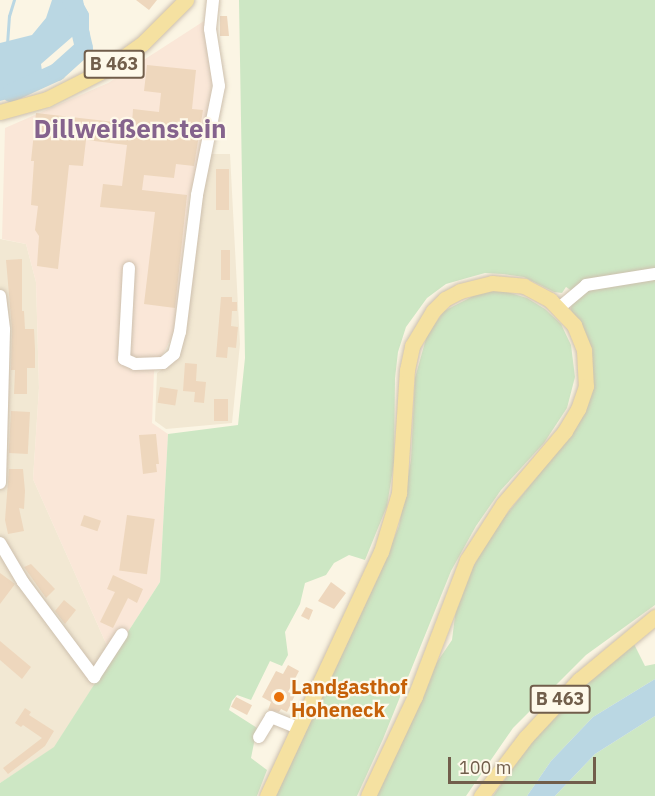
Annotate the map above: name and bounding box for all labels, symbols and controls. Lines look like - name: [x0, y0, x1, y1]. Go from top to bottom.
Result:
- road number: B 463: [82, 49, 146, 79]
- district label: Dillweißenstein: [33, 113, 227, 145]
- place label: Landgasthof Hoheneck: [291, 674, 407, 721]
- road number: B 463: [528, 684, 592, 714]
- marker: Landgasthof Hoheneck: [272, 690, 286, 704]
- scale bar: [451, 745, 600, 783]
- text: 100 m: [459, 756, 511, 779]

